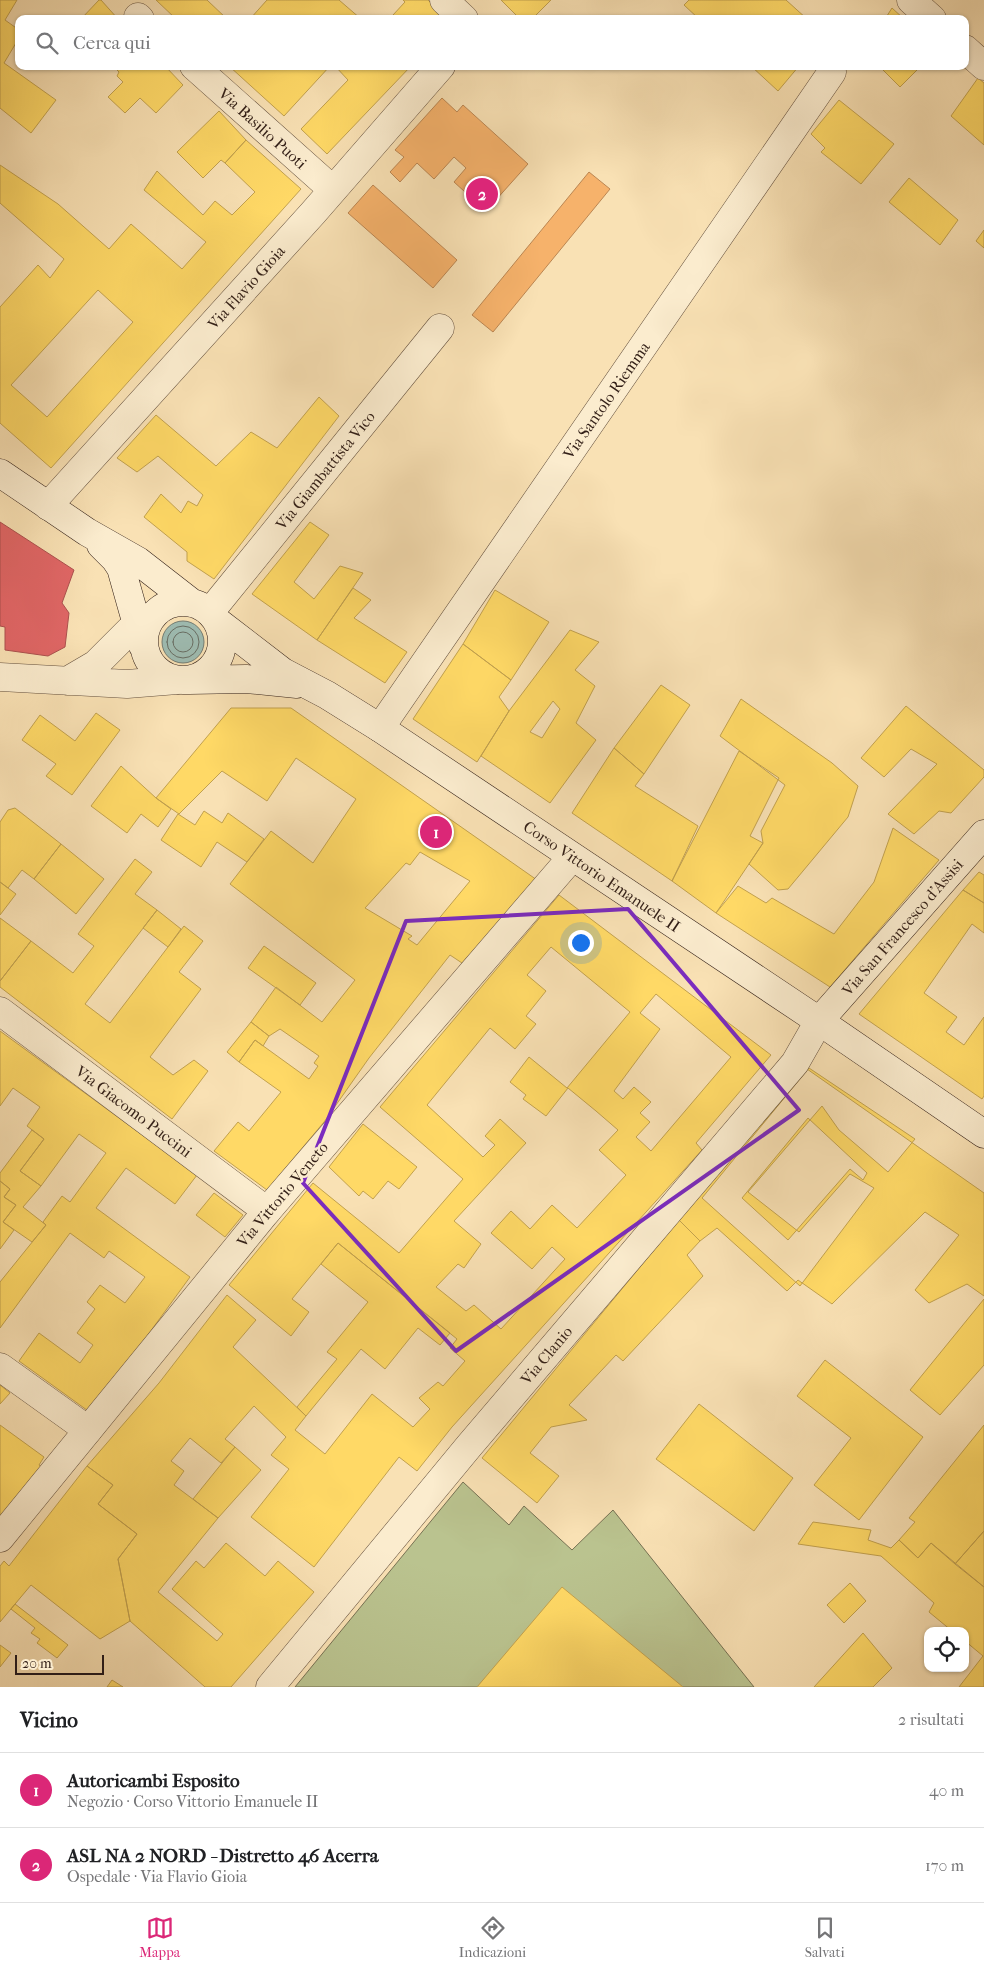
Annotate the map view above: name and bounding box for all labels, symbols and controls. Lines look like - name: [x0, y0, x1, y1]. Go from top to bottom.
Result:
- search box: [15, 15, 969, 70]
- icon: search: [33, 29, 61, 57]
- text: Cerca qui: [73, 32, 151, 54]
- street label: Via Basilio Puoti: [214, 83, 311, 173]
- pin: 2: [466, 175, 498, 213]
- street label: Via Flavio Gioia: [203, 241, 289, 334]
- street label: Via Santolo Riemma: [558, 338, 654, 463]
- street label: Via Giambattista Vico: [271, 407, 379, 534]
- pin: 1: [420, 813, 452, 851]
- street label: Corso Vittorio Emanuele II: [520, 817, 684, 936]
- street label: Via San Francesco d'Assisi: [837, 855, 967, 1000]
- your location: [568, 930, 594, 956]
- street label: Via Giacomo Puccini: [71, 1061, 196, 1162]
- street label: Via Vittorio Veneto: [232, 1138, 332, 1252]
- street label: Via Clanio: [516, 1322, 576, 1389]
- map controls: [924, 1627, 969, 1672]
- button: locate: [924, 1627, 969, 1672]
- scale bar: [15, 1652, 104, 1675]
- text: 20 m: [22, 1655, 52, 1672]
- text: Vicino: [20, 1708, 78, 1732]
- text: 2 risultati: [898, 1710, 964, 1729]
- text: Autoricambi Esposito: [67, 1770, 240, 1792]
- text: 1: [33, 1781, 39, 1800]
- text: 40 m: [929, 1781, 964, 1800]
- text: Negozio · Corso Vittorio Emanuele II: [67, 1792, 318, 1811]
- text: ASL NA 2 NORD - Distretto 46 Acerra: [67, 1845, 379, 1867]
- text: 2: [32, 1856, 40, 1875]
- text: 170 m: [925, 1856, 964, 1875]
- text: Ospedale · Via Flavio Gioia: [67, 1867, 247, 1886]
- tab: Mappa: [139, 1914, 180, 1961]
- tab: Indicazioni: [459, 1914, 526, 1961]
- tab: Salvati: [805, 1914, 845, 1961]

